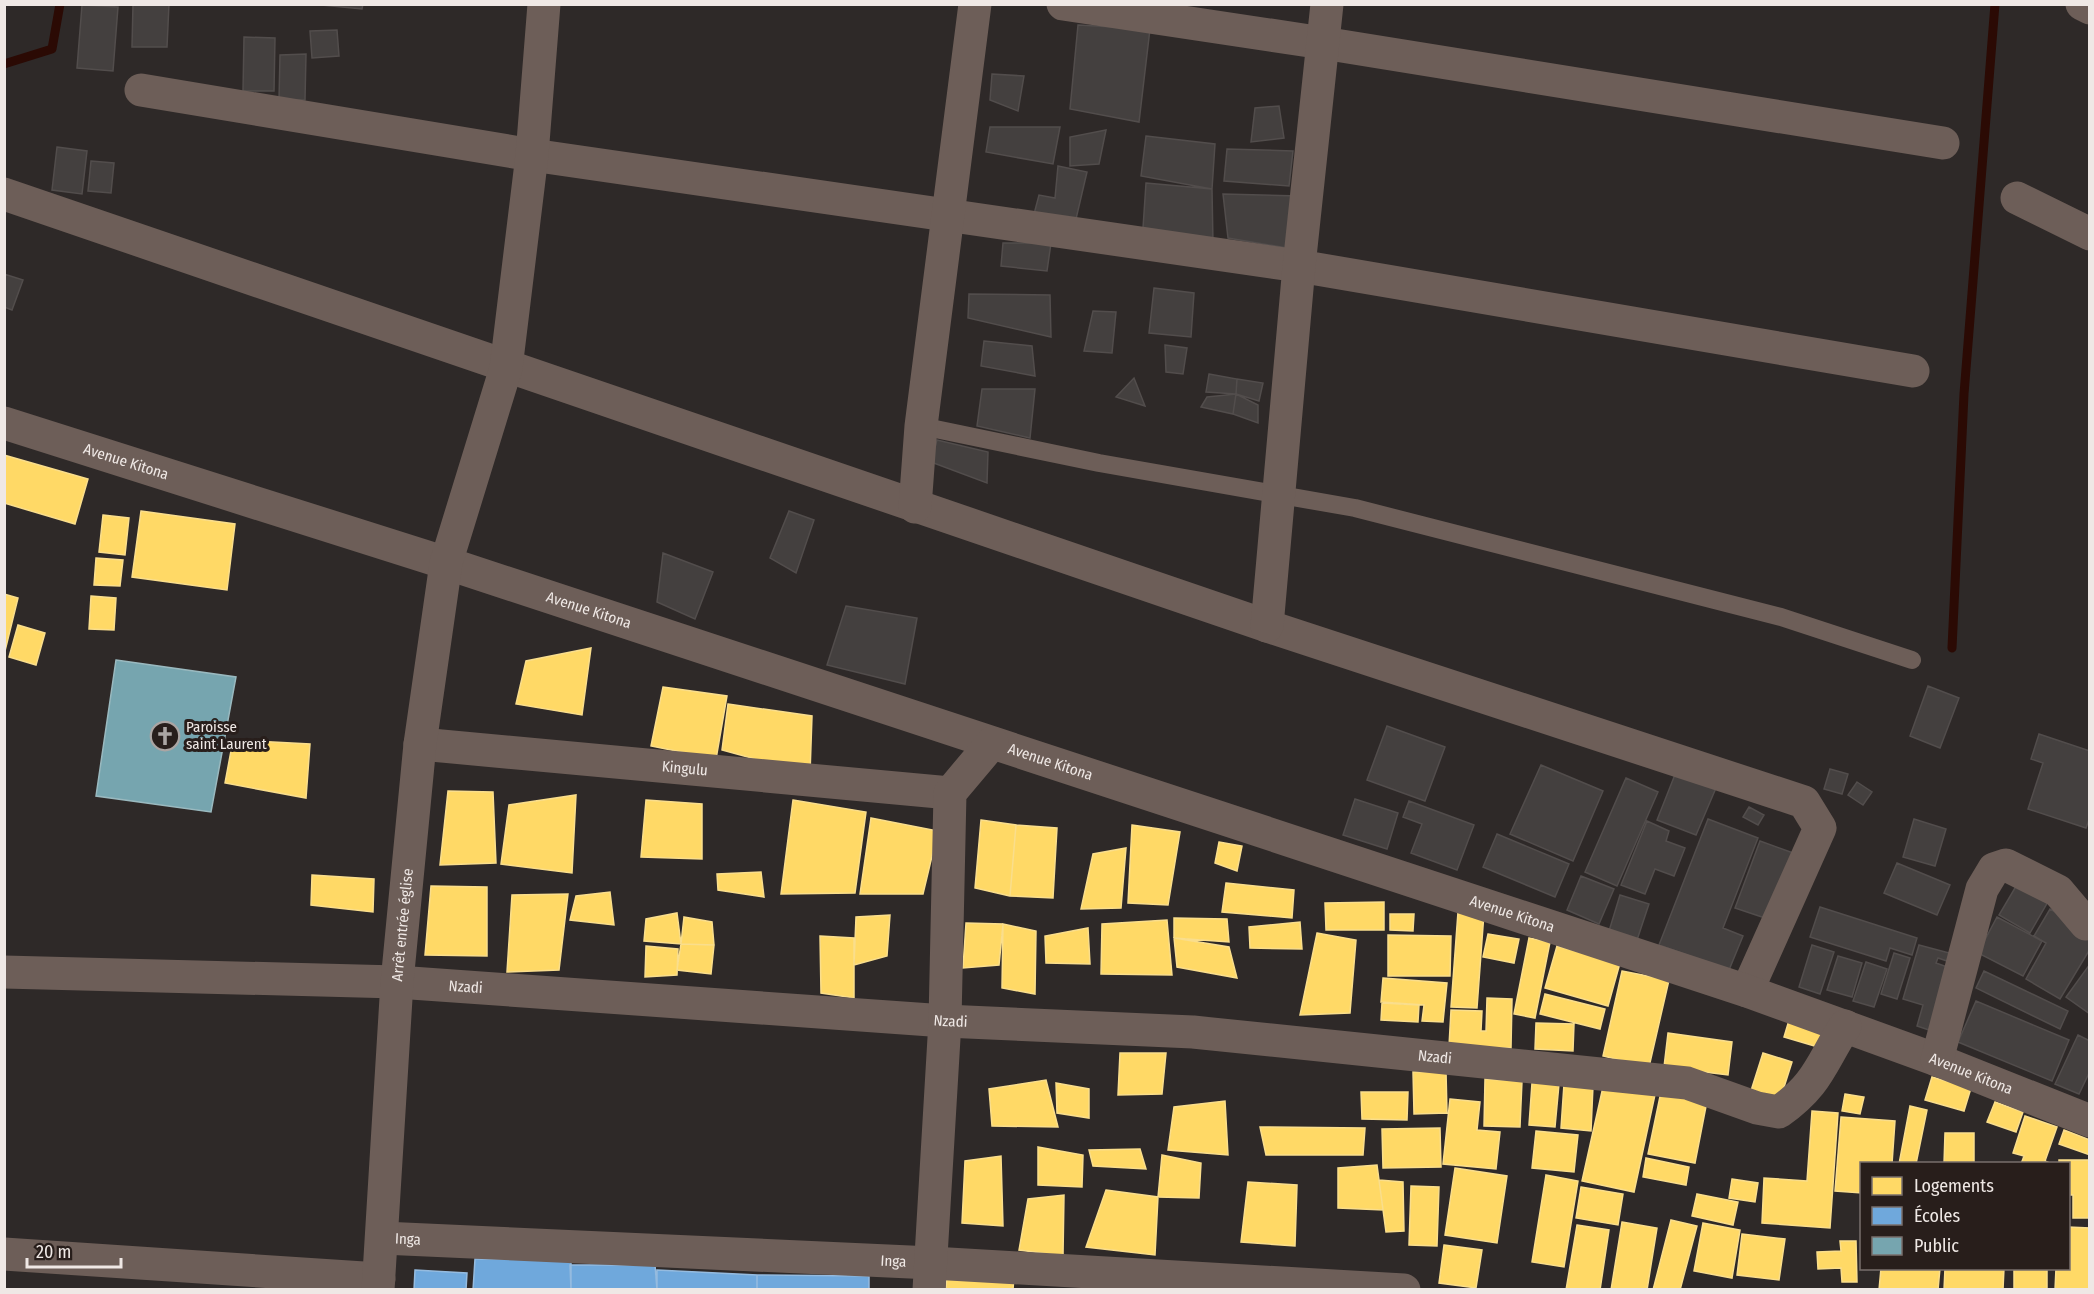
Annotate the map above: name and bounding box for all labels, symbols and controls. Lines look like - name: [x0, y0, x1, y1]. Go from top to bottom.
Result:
- street label: Avenue Kitona: [81, 440, 171, 484]
- street label: Avenue Kitona: [544, 588, 634, 632]
- place label: Paroisse saint Laurent: [186, 718, 267, 753]
- church icon: Paroisse saint Laurent: [149, 720, 181, 752]
- street label: Avenue Kitona: [1006, 740, 1095, 784]
- street label: Kingulu: [661, 757, 709, 780]
- street label: Arrêt entrée église: [388, 868, 417, 982]
- street label: Avenue Kitona: [1467, 891, 1557, 936]
- street label: Nzadi: [448, 977, 483, 997]
- street label: Nzadi: [933, 1011, 968, 1031]
- street label: Nzadi: [1417, 1046, 1453, 1068]
- street label: Avenue Kitona: [1927, 1049, 2015, 1098]
- legend: [1860, 1162, 2070, 1270]
- text: Logements: [1914, 1175, 1994, 1197]
- text: Écoles: [1914, 1204, 1960, 1227]
- street label: Inga: [395, 1230, 421, 1249]
- scale bar: [27, 1231, 122, 1269]
- text: Public: [1914, 1235, 1959, 1257]
- text: 20 m: [36, 1241, 71, 1263]
- street label: Inga: [880, 1252, 907, 1271]

